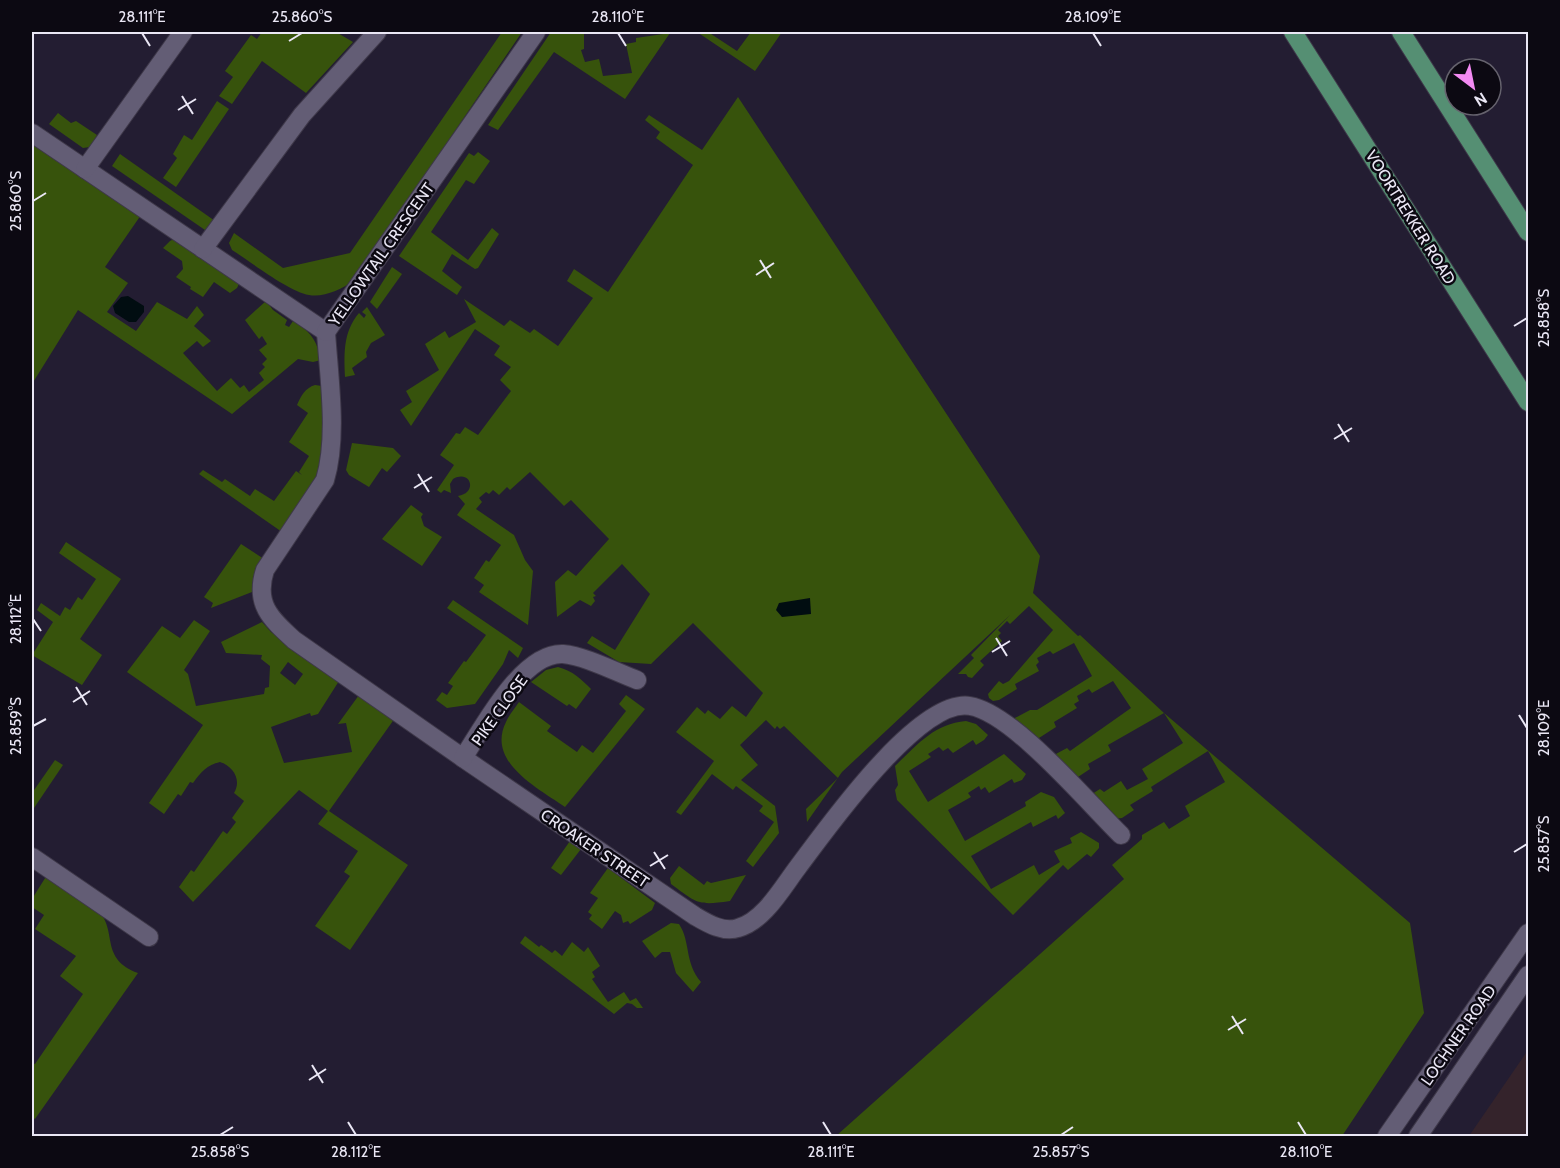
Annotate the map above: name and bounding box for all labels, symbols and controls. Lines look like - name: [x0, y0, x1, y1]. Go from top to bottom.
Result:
- text: 28.111°E: [118, 8, 166, 26]
- text: 25.860°S: [272, 8, 332, 26]
- text: 28.110°E: [592, 8, 644, 26]
- text: 28.109°E: [1065, 8, 1121, 26]
- north arrow: [1443, 57, 1503, 117]
- text: N: [1471, 88, 1491, 110]
- street label: VOORTREKKER ROAD: [1362, 147, 1459, 288]
- text: 25.860°S: [7, 171, 25, 231]
- street label: YELLOWTAIL CRESCENT: [324, 179, 438, 330]
- text: 25.858°S: [1535, 289, 1553, 347]
- text: 28.112°E: [7, 594, 25, 644]
- street label: PIKE CLOSE: [467, 671, 531, 749]
- text: 25.859°S: [7, 697, 25, 755]
- text: 28.109°E: [1535, 700, 1553, 756]
- street label: CROAKER STREET: [537, 805, 653, 892]
- text: 25.857°S: [1535, 815, 1553, 872]
- street label: LOCHNER ROAD: [1417, 982, 1500, 1089]
- text: 25.858°S: [191, 1143, 249, 1161]
- text: 28.112°E: [331, 1143, 381, 1161]
- text: 28.111°E: [807, 1143, 855, 1161]
- text: 25.857°S: [1033, 1143, 1090, 1161]
- text: 28.110°E: [1280, 1143, 1332, 1161]

